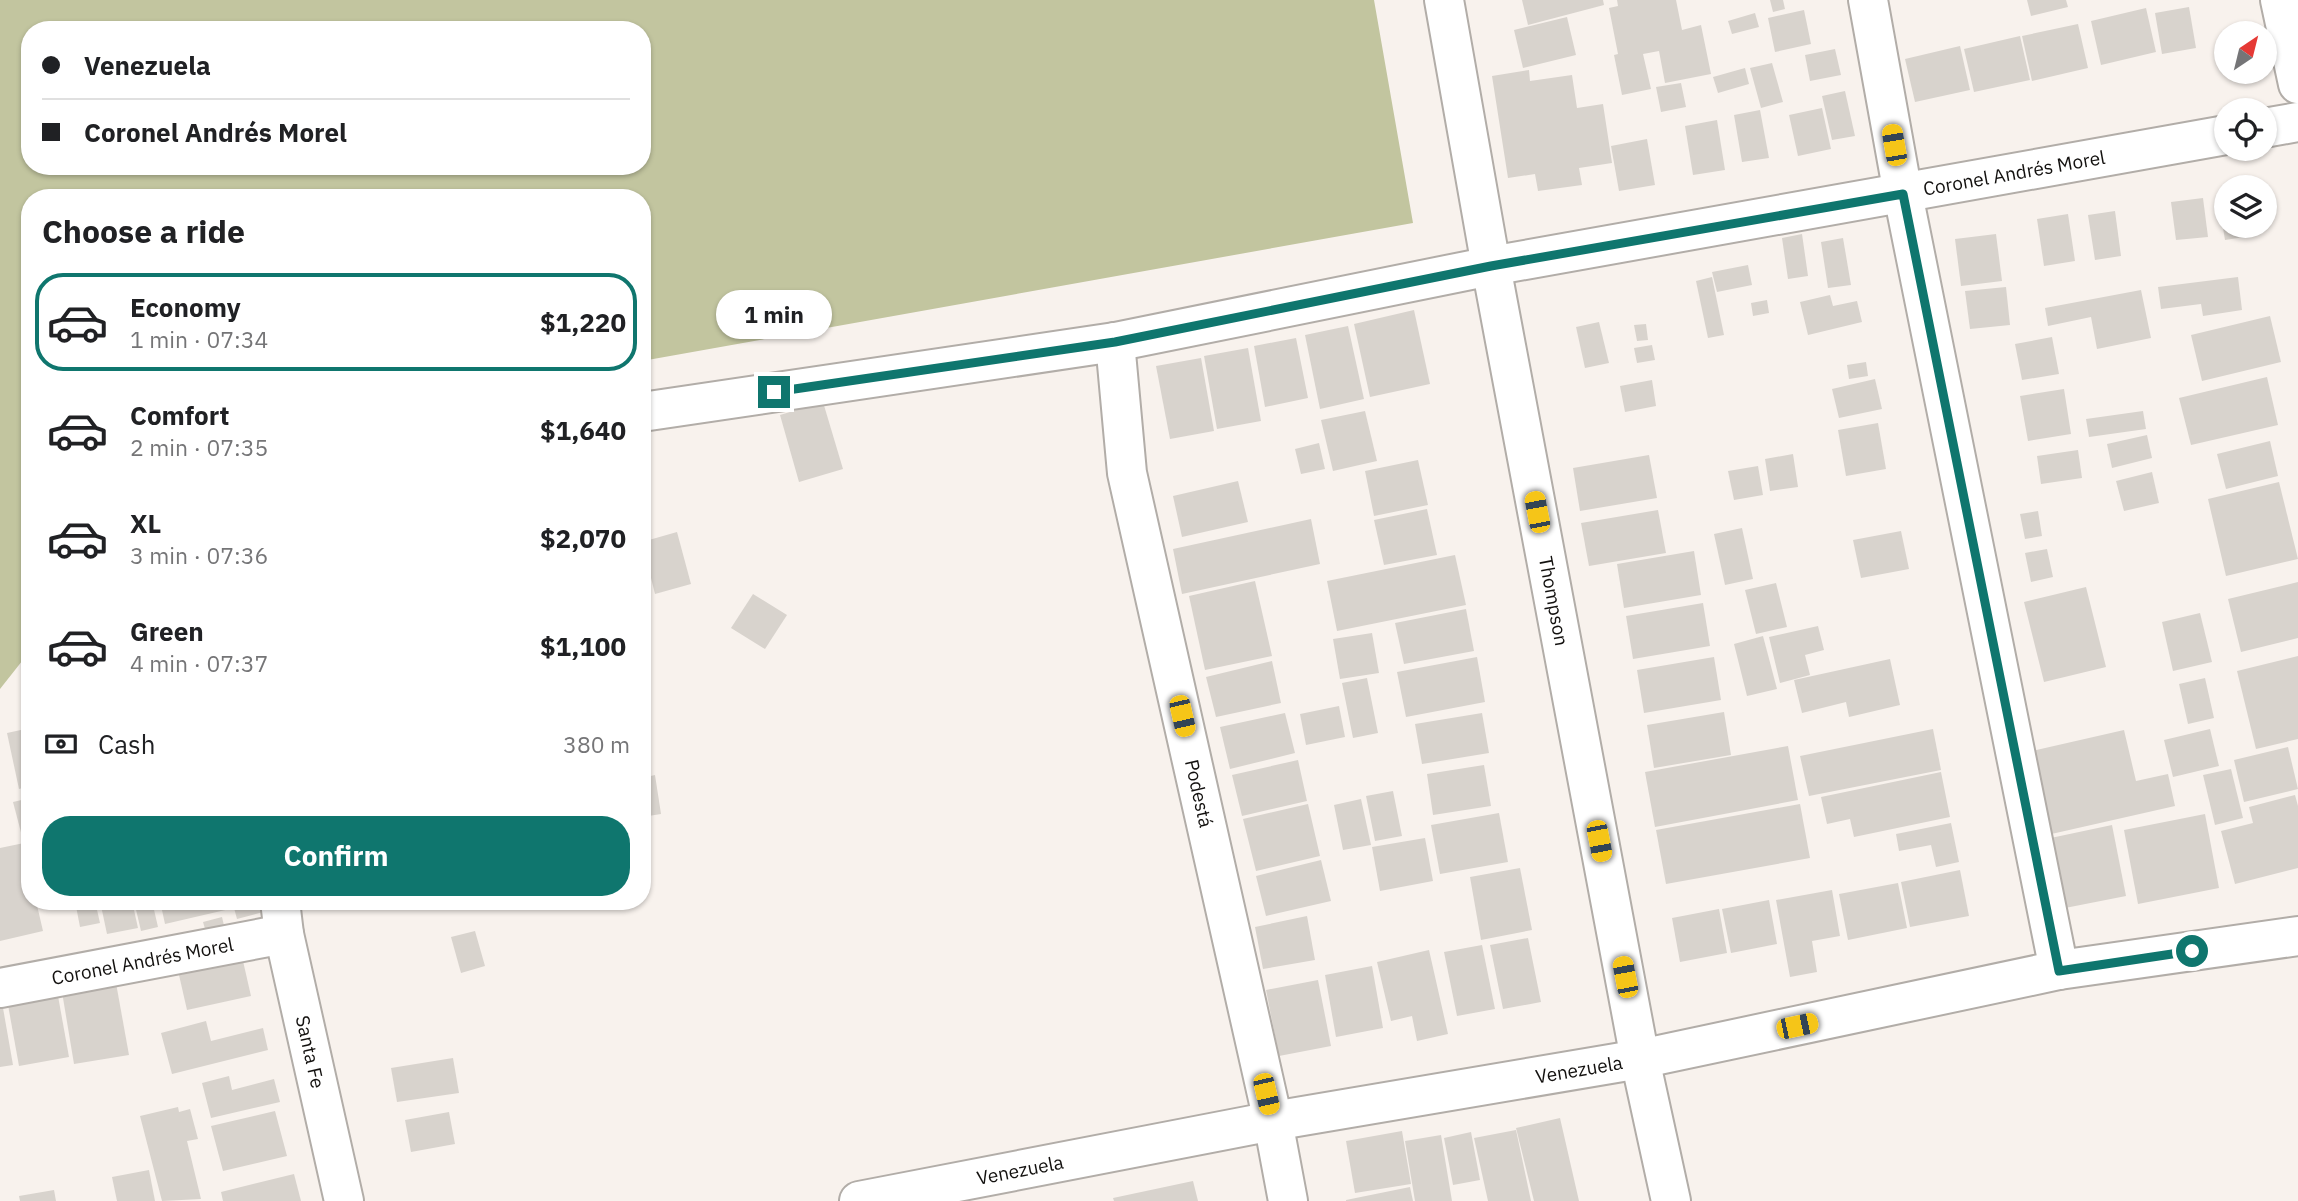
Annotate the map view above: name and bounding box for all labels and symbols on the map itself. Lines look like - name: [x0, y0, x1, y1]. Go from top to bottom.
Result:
- north arrow: [2214, 21, 2277, 84]
- car: [1881, 122, 1908, 168]
- street label: Coronel Andrés Morel: [1921, 145, 2107, 201]
- callout: 1 min: [716, 290, 832, 340]
- route end: [758, 376, 790, 408]
- car: [1523, 489, 1552, 535]
- street label: Thompson: [1534, 554, 1574, 648]
- car: [1168, 693, 1197, 739]
- street label: Podestá: [1180, 757, 1219, 830]
- car: [1585, 818, 1614, 864]
- street label: Coronel Andrés Morel: [50, 932, 235, 990]
- route start: [2176, 935, 2208, 967]
- car: [1611, 954, 1640, 1000]
- car: [1775, 1011, 1820, 1041]
- street label: Santa Fe: [291, 1013, 330, 1091]
- street label: Venezuela: [1534, 1050, 1624, 1088]
- car: [1252, 1071, 1281, 1117]
- street label: Venezuela: [975, 1150, 1065, 1190]

